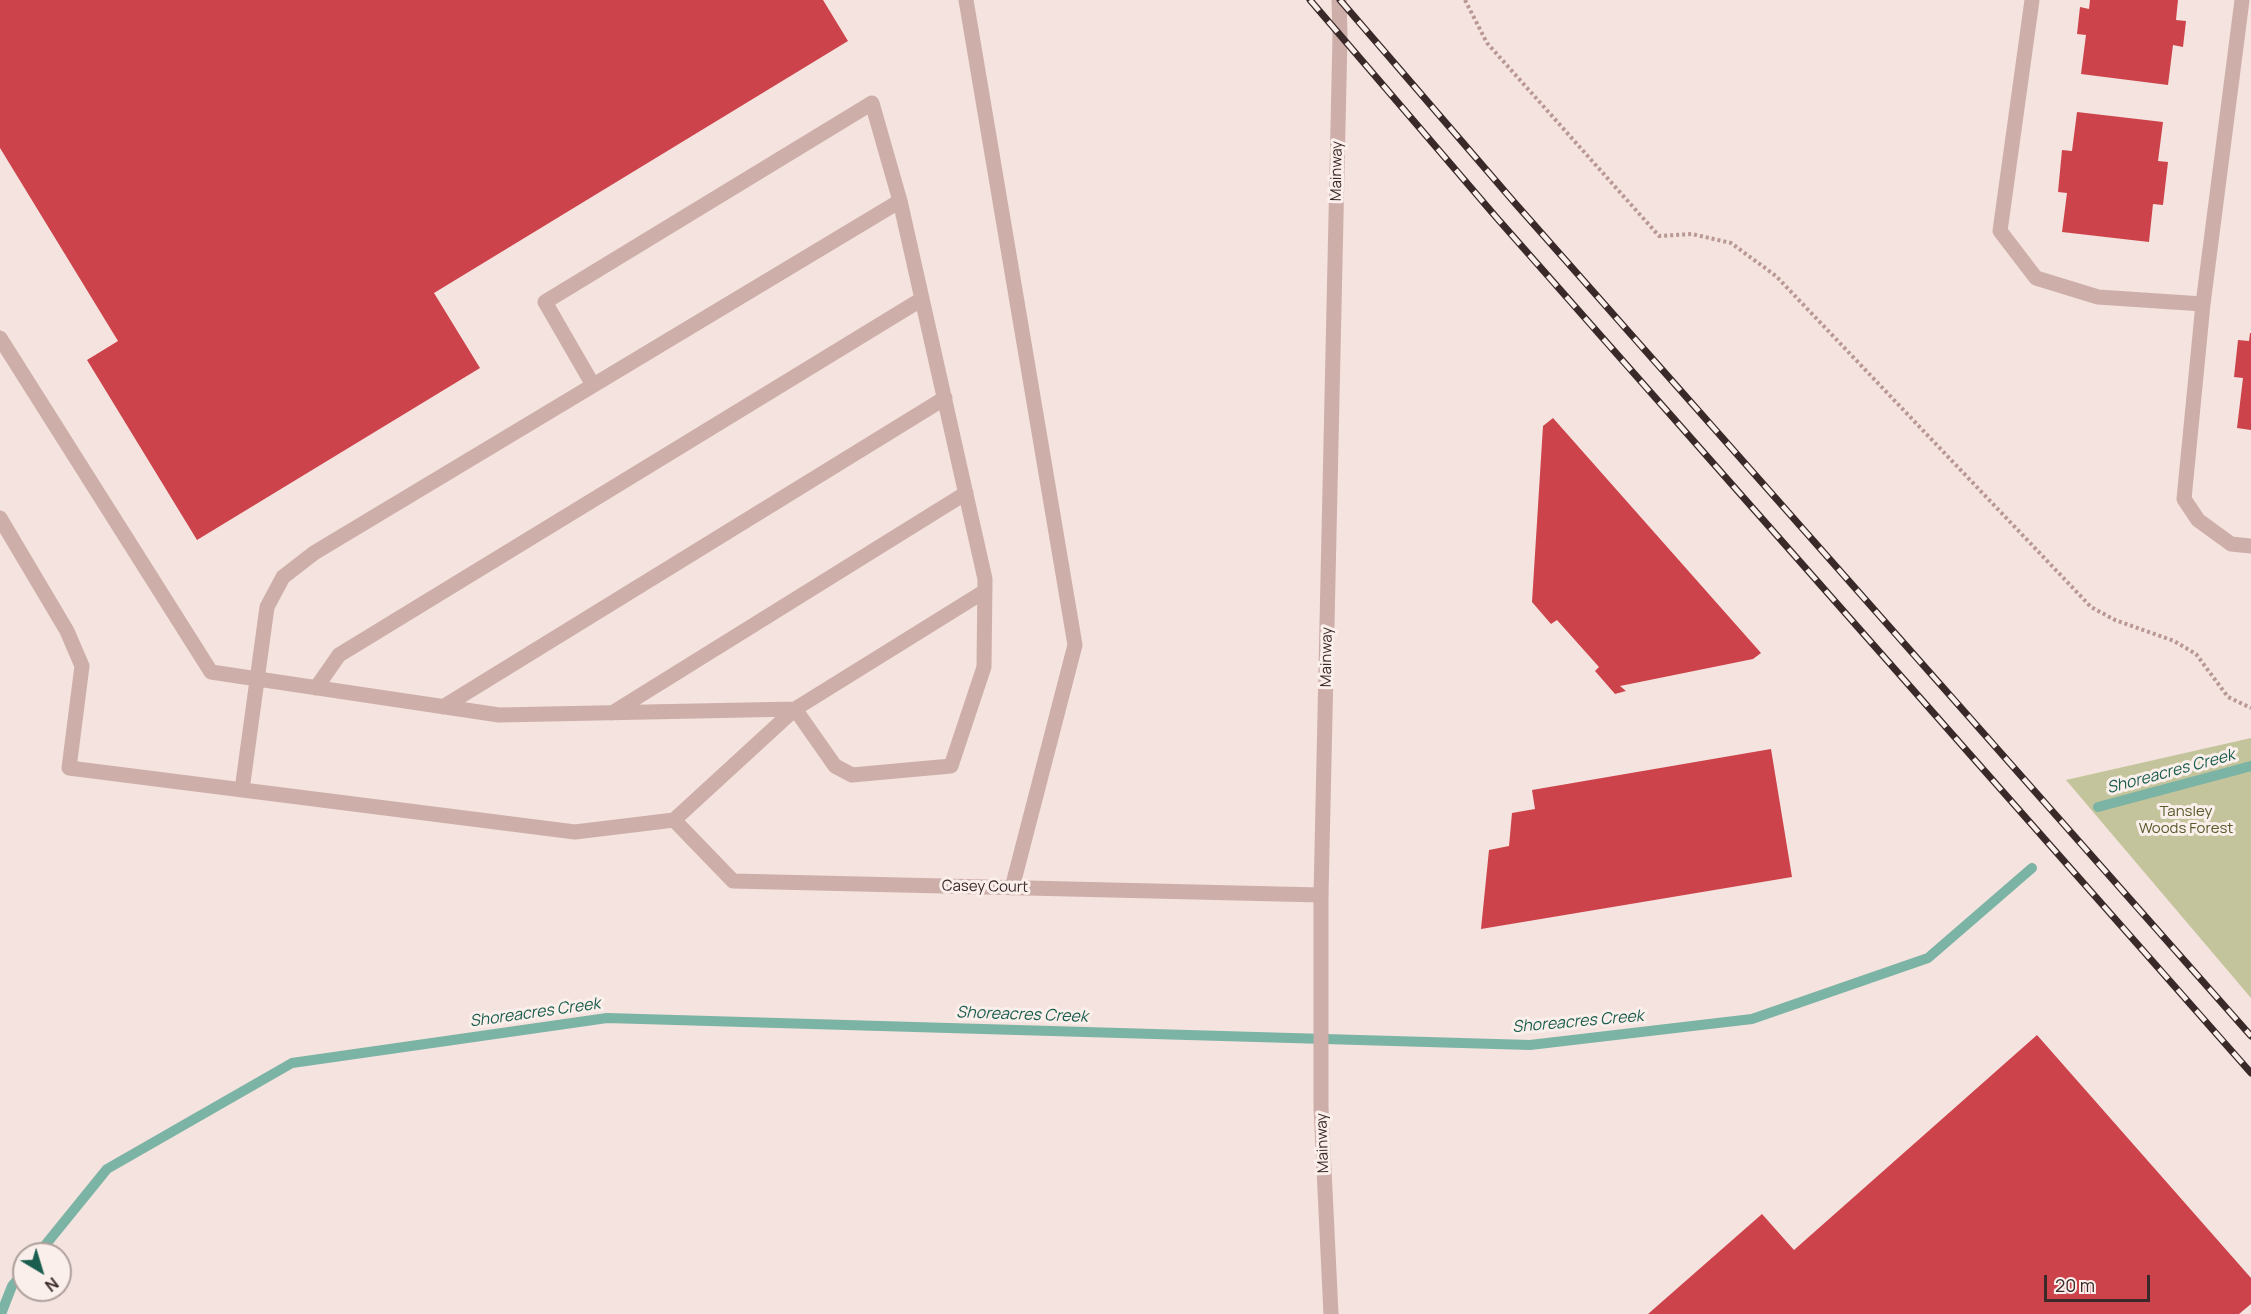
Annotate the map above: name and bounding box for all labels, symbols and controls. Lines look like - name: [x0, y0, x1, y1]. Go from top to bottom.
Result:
- street label: Mainway: [1327, 141, 1347, 201]
- street label: Mainway: [1317, 627, 1337, 687]
- water label: Shoreacres Creek: [2105, 746, 2237, 798]
- park label: Tansley Woods Forest: [2139, 803, 2233, 838]
- street label: Casey Court: [942, 877, 1028, 897]
- water label: Shoreacres Creek: [468, 994, 602, 1032]
- water label: Shoreacres Creek: [956, 1003, 1088, 1027]
- water label: Shoreacres Creek: [1512, 1007, 1644, 1037]
- street label: Mainway: [1313, 1113, 1333, 1173]
- north arrow: [12, 1242, 72, 1302]
- scale bar: [2047, 1263, 2154, 1301]
- text: N: [41, 1272, 63, 1297]
- text: 20 m: [2055, 1273, 2095, 1297]

